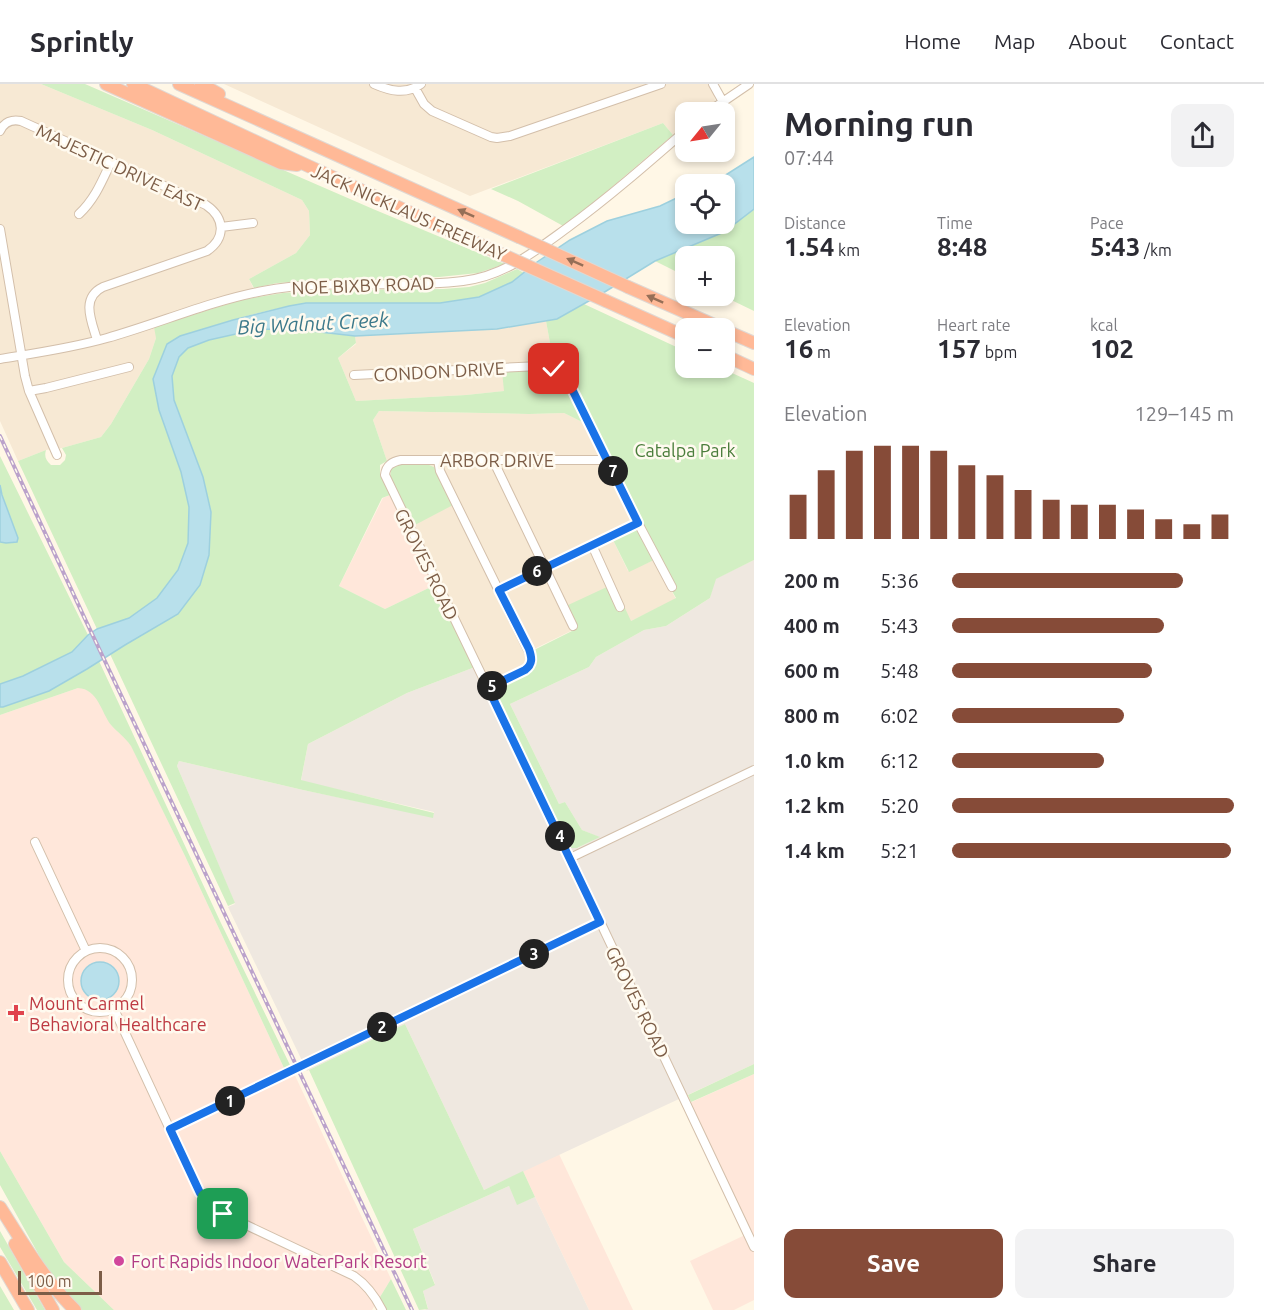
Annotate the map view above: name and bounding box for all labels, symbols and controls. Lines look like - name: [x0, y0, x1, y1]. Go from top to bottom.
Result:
- text: Sprintly: [30, 26, 134, 57]
- text: Home: [904, 29, 961, 53]
- text: Map: [994, 29, 1035, 53]
- text: About: [1068, 29, 1127, 53]
- text: Contact: [1160, 29, 1234, 53]
- north arrow: [675, 102, 735, 162]
- map controls: [675, 102, 735, 378]
- button: share: [1171, 104, 1234, 167]
- text: Morning run: [784, 105, 974, 142]
- street label: MAJESTIC DRIVE EAST: [33, 119, 207, 215]
- text: 07:44: [784, 146, 834, 169]
- street label: JACK NICKLAUS FREEWAY: [308, 160, 510, 264]
- button: locate: [675, 174, 735, 234]
- one-way arrow: [456, 208, 474, 218]
- text: Distance: [784, 214, 846, 232]
- text: Time: [937, 214, 973, 232]
- text: Pace: [1090, 214, 1124, 232]
- text: 1.54: [784, 232, 834, 261]
- text: 8:48: [937, 232, 987, 261]
- text: 5:43: [1090, 232, 1140, 261]
- text: km: [834, 241, 860, 259]
- text: /km: [1140, 241, 1172, 259]
- button: +: [675, 246, 735, 306]
- one-way arrow: [566, 258, 583, 267]
- street label: NOE BIXBY ROAD: [291, 273, 435, 297]
- one-way arrow: [646, 294, 664, 304]
- water label: Big Walnut Creek: [237, 308, 390, 338]
- text: Elevation: [784, 316, 851, 334]
- text: Heart rate: [937, 316, 1011, 334]
- text: kcal: [1090, 316, 1118, 334]
- button: −: [675, 318, 735, 378]
- text: 16: [784, 334, 813, 363]
- text: 157: [937, 334, 981, 363]
- text: 102: [1090, 334, 1134, 363]
- pin: [528, 343, 579, 394]
- text: m: [813, 343, 831, 361]
- text: bpm: [981, 343, 1017, 361]
- icon: check: [537, 352, 570, 385]
- street label: CONDON DRIVE: [373, 358, 505, 384]
- text: Elevation: [784, 402, 867, 425]
- text: 129–145 m: [1135, 402, 1234, 425]
- park label: Catalpa Park: [635, 440, 735, 460]
- street label: ARBOR DRIVE: [440, 450, 554, 470]
- pin: 7: [598, 456, 628, 486]
- text: 7: [608, 462, 618, 480]
- street label: GROVES ROAD: [391, 505, 463, 623]
- pin: 6: [522, 556, 552, 586]
- text: 6: [532, 562, 542, 580]
- text: 200 m: [784, 569, 840, 592]
- text: 5:36: [880, 569, 919, 592]
- text: 400 m: [784, 614, 840, 637]
- text: 5:43: [880, 614, 919, 637]
- text: 600 m: [784, 659, 840, 682]
- text: 5:48: [880, 659, 919, 682]
- pin: 5: [477, 671, 507, 701]
- text: 5: [487, 677, 497, 695]
- text: 800 m: [784, 704, 840, 727]
- text: 6:02: [880, 704, 919, 727]
- text: 1.0 km: [784, 749, 845, 772]
- text: 6:12: [880, 749, 919, 772]
- text: 1.2 km: [784, 794, 845, 817]
- text: 5:20: [880, 794, 919, 817]
- pin: 4: [545, 821, 575, 851]
- text: 4: [555, 827, 565, 845]
- text: 1.4 km: [784, 839, 845, 862]
- text: 5:21: [880, 839, 919, 862]
- pin: 3: [519, 939, 549, 969]
- street label: GROVES ROAD: [602, 943, 674, 1061]
- text: 3: [529, 945, 539, 963]
- place label: Mount Carmel Behavioral Healthcare: [29, 993, 207, 1034]
- marker: Mount Carmel Behavioral Healthcare: [7, 1004, 25, 1022]
- pin: 2: [367, 1012, 397, 1042]
- text: 2: [377, 1018, 387, 1036]
- pin: 1: [215, 1086, 245, 1116]
- text: 1: [225, 1092, 235, 1110]
- pin: [197, 1188, 248, 1239]
- icon: arrive: [206, 1197, 239, 1230]
- button: Save: [784, 1229, 1003, 1298]
- button: Share: [1015, 1229, 1234, 1298]
- place label: Fort Rapids Indoor WaterPark Resort: [131, 1251, 427, 1271]
- marker: Fort Rapids Indoor WaterPark Resort: [112, 1254, 126, 1268]
- scale bar: [18, 1268, 102, 1296]
- text: 100 m: [27, 1272, 72, 1290]

